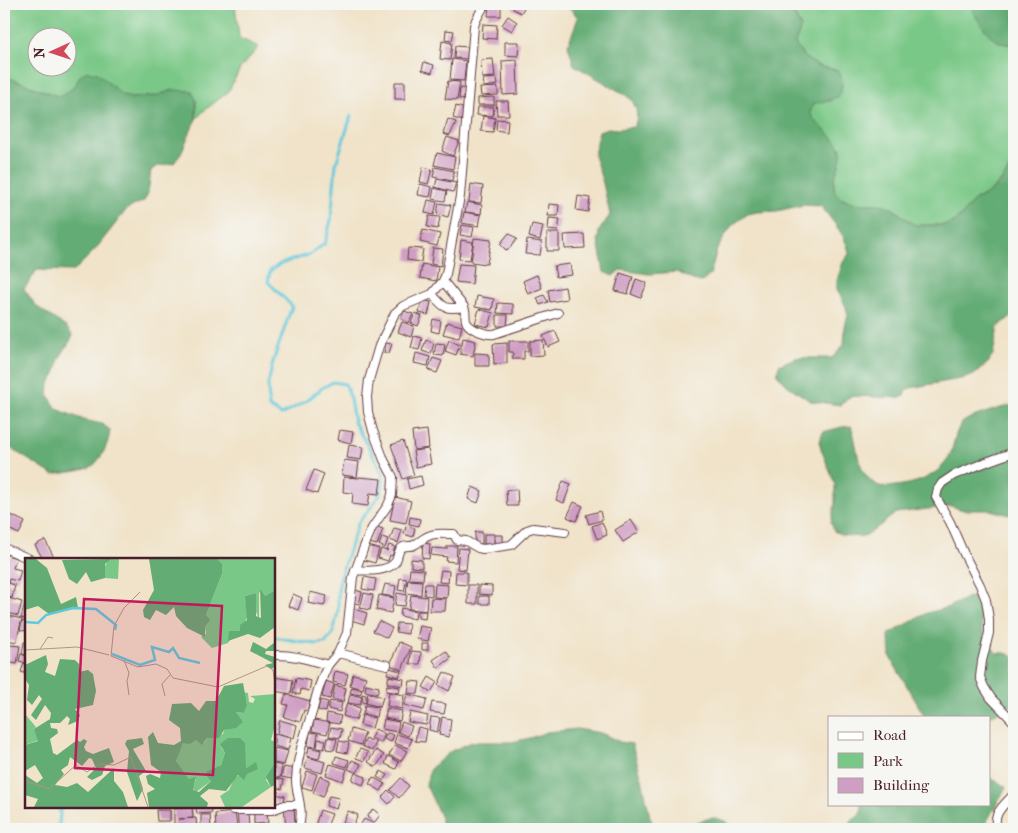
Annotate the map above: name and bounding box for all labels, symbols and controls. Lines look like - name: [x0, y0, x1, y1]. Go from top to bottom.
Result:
- north arrow: [28, 28, 78, 78]
- text: N: [31, 47, 48, 58]
- inset map: [25, 558, 275, 808]
- legend: [828, 716, 990, 806]
- text: Road: [873, 726, 907, 744]
- text: Park: [873, 752, 903, 770]
- text: Building: [873, 776, 930, 794]

